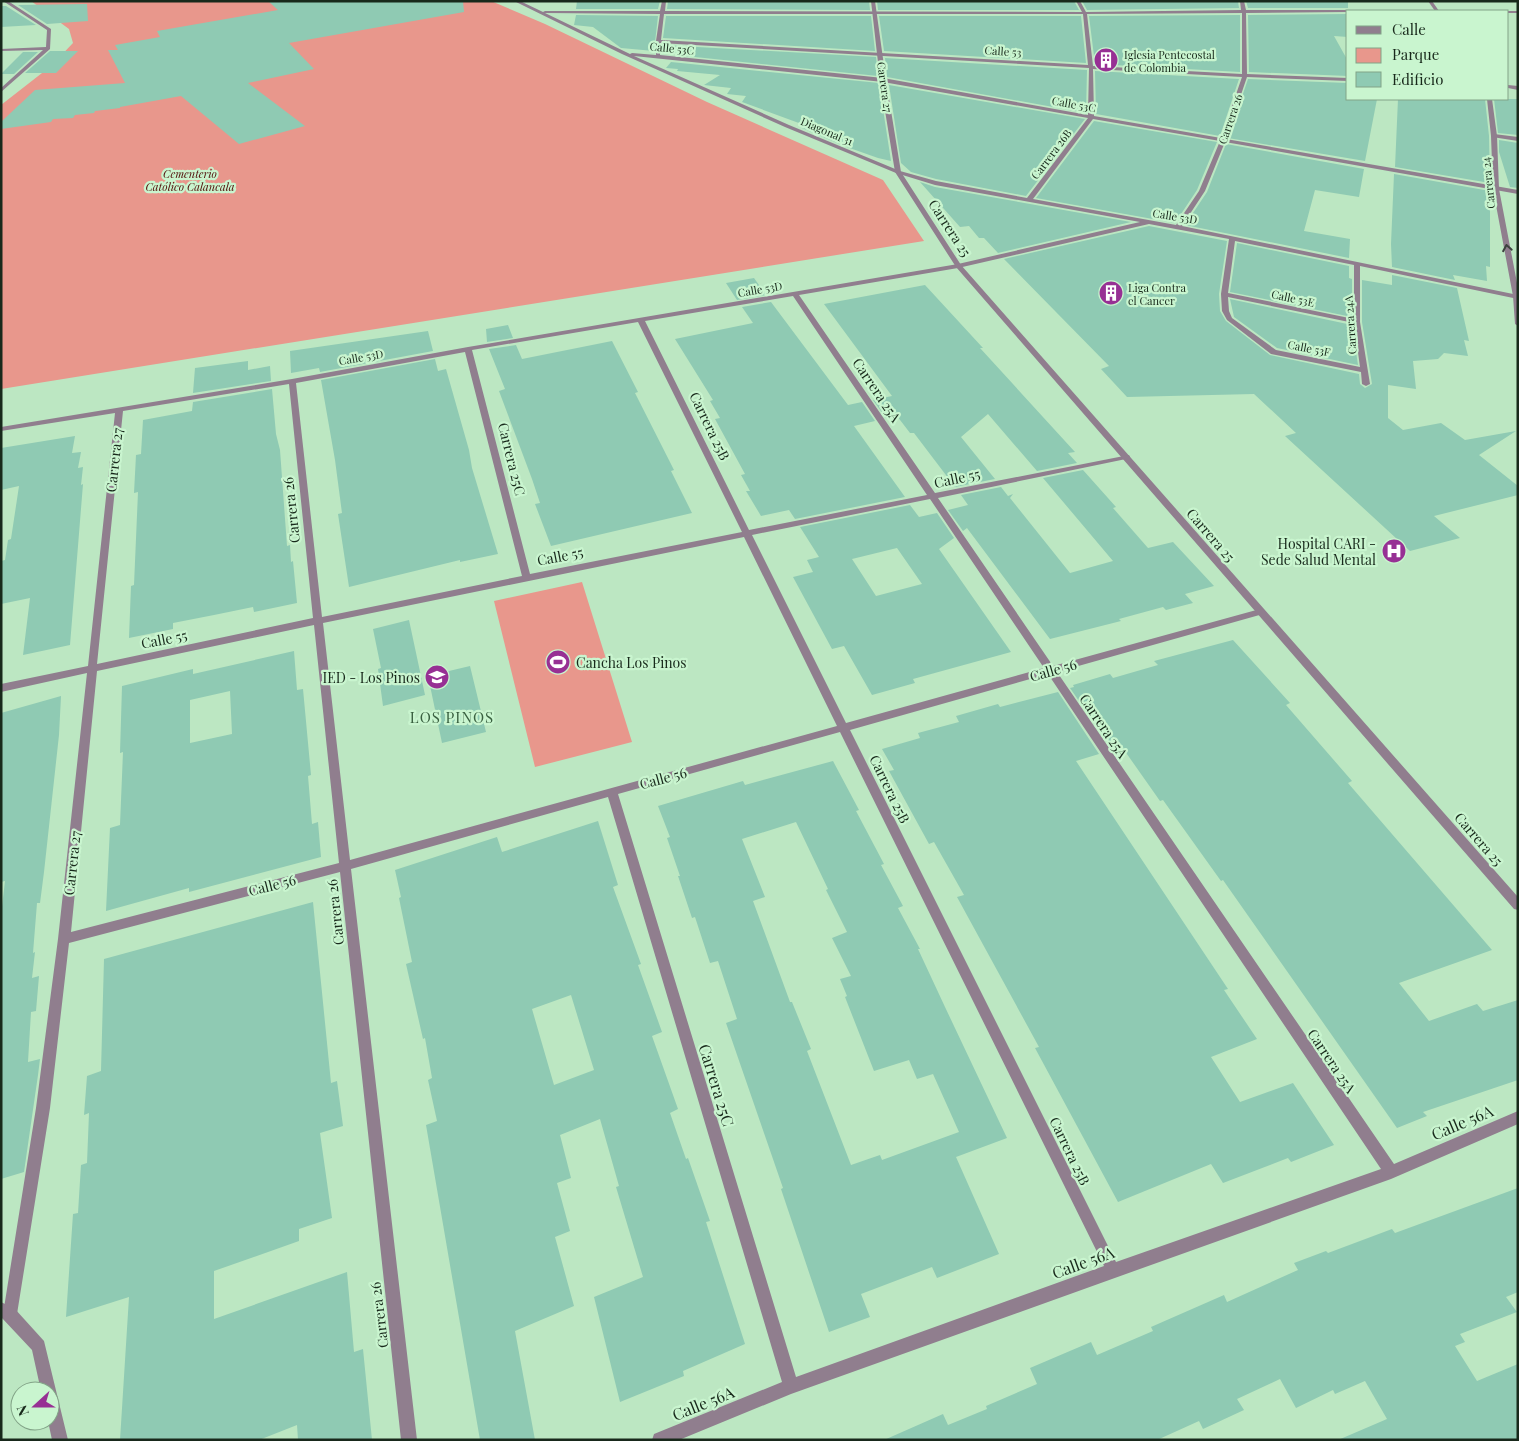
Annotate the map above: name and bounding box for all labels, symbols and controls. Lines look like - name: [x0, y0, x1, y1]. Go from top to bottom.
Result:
- legend: [1346, 10, 1509, 100]
- text: Calle: [1392, 19, 1426, 39]
- street label: Calle 53C: [649, 38, 695, 58]
- street label: Calle 53: [984, 42, 1022, 60]
- text: Parque: [1392, 44, 1439, 64]
- building icon: Iglesia Pentecostal de Colombia: [1093, 47, 1119, 73]
- place label: Iglesia Pentecostal de Colombia: [1124, 47, 1215, 75]
- street label: Carrera 27: [874, 61, 896, 114]
- text: Edificio: [1392, 69, 1443, 89]
- street label: Carrera 26: [1214, 92, 1246, 146]
- street label: Calle 53C: [1051, 93, 1097, 115]
- street label: Diagonal 31: [799, 113, 855, 149]
- street label: Carrera 26B: [1027, 126, 1075, 182]
- street label: Carrera 24: [1478, 156, 1498, 210]
- park label: Cementerio Católico Calancala: [145, 166, 235, 194]
- street label: Carrera 25: [924, 196, 976, 261]
- street label: Calle 53D: [1152, 205, 1198, 227]
- one-way arrow: [1503, 244, 1513, 253]
- street label: Calle 53D: [737, 278, 784, 300]
- building icon: Liga Contra el Cancer: [1098, 280, 1124, 306]
- place label: Liga Contra el Cancer: [1128, 280, 1186, 308]
- street label: Calle 53E: [1270, 286, 1316, 310]
- street label: Carrera 24A: [1340, 295, 1360, 355]
- street label: Calle 53F: [1286, 337, 1332, 359]
- street label: Calle 53D: [338, 346, 385, 368]
- street label: Carrera 25A: [849, 354, 906, 426]
- street label: Carrera 25B: [685, 389, 735, 463]
- street label: Carrera 25C: [494, 421, 530, 497]
- street label: Carrera 27: [101, 426, 127, 493]
- street label: Calle 55: [932, 464, 982, 492]
- street label: Carrera 26: [278, 476, 304, 544]
- street label: Carrera 25: [1183, 504, 1240, 566]
- place label: Hospital CARI - Sede Salud Mental: [1261, 534, 1376, 569]
- hospital icon: Hospital CARI - Sede Salud Mental: [1381, 538, 1407, 564]
- street label: Calle 55: [535, 542, 585, 570]
- street label: Calle 55: [139, 625, 189, 653]
- sports icon: Cancha Los Pinos: [545, 649, 571, 675]
- place label: Cancha Los Pinos: [576, 653, 687, 672]
- street label: Calle 56: [1027, 654, 1079, 686]
- school or university icon: IED - Los Pinos: [424, 664, 450, 690]
- place label: IED - Los Pinos: [322, 668, 420, 687]
- street label: Carrera 25A: [1076, 690, 1133, 762]
- district label: LOS PINOS: [410, 707, 494, 727]
- street label: Carrera 25B: [865, 752, 915, 826]
- street label: Calle 56: [637, 763, 689, 793]
- street label: Carrera 25: [1451, 808, 1508, 870]
- street label: Carrera 27: [59, 829, 85, 896]
- street label: Calle 56: [246, 870, 298, 900]
- street label: Carrera 26: [322, 878, 348, 946]
- street label: Carrera 25A: [1304, 1025, 1361, 1097]
- street label: Carrera 25C: [695, 1041, 739, 1129]
- street label: Calle 56A: [1428, 1099, 1497, 1144]
- street label: Carrera 25B: [1045, 1114, 1095, 1188]
- street label: Calle 56A: [1049, 1241, 1118, 1283]
- street label: Carrera 26: [366, 1281, 392, 1349]
- north arrow: [10, 1381, 60, 1431]
- street label: Calle 56A: [669, 1381, 738, 1425]
- text: N: [12, 1403, 33, 1419]

